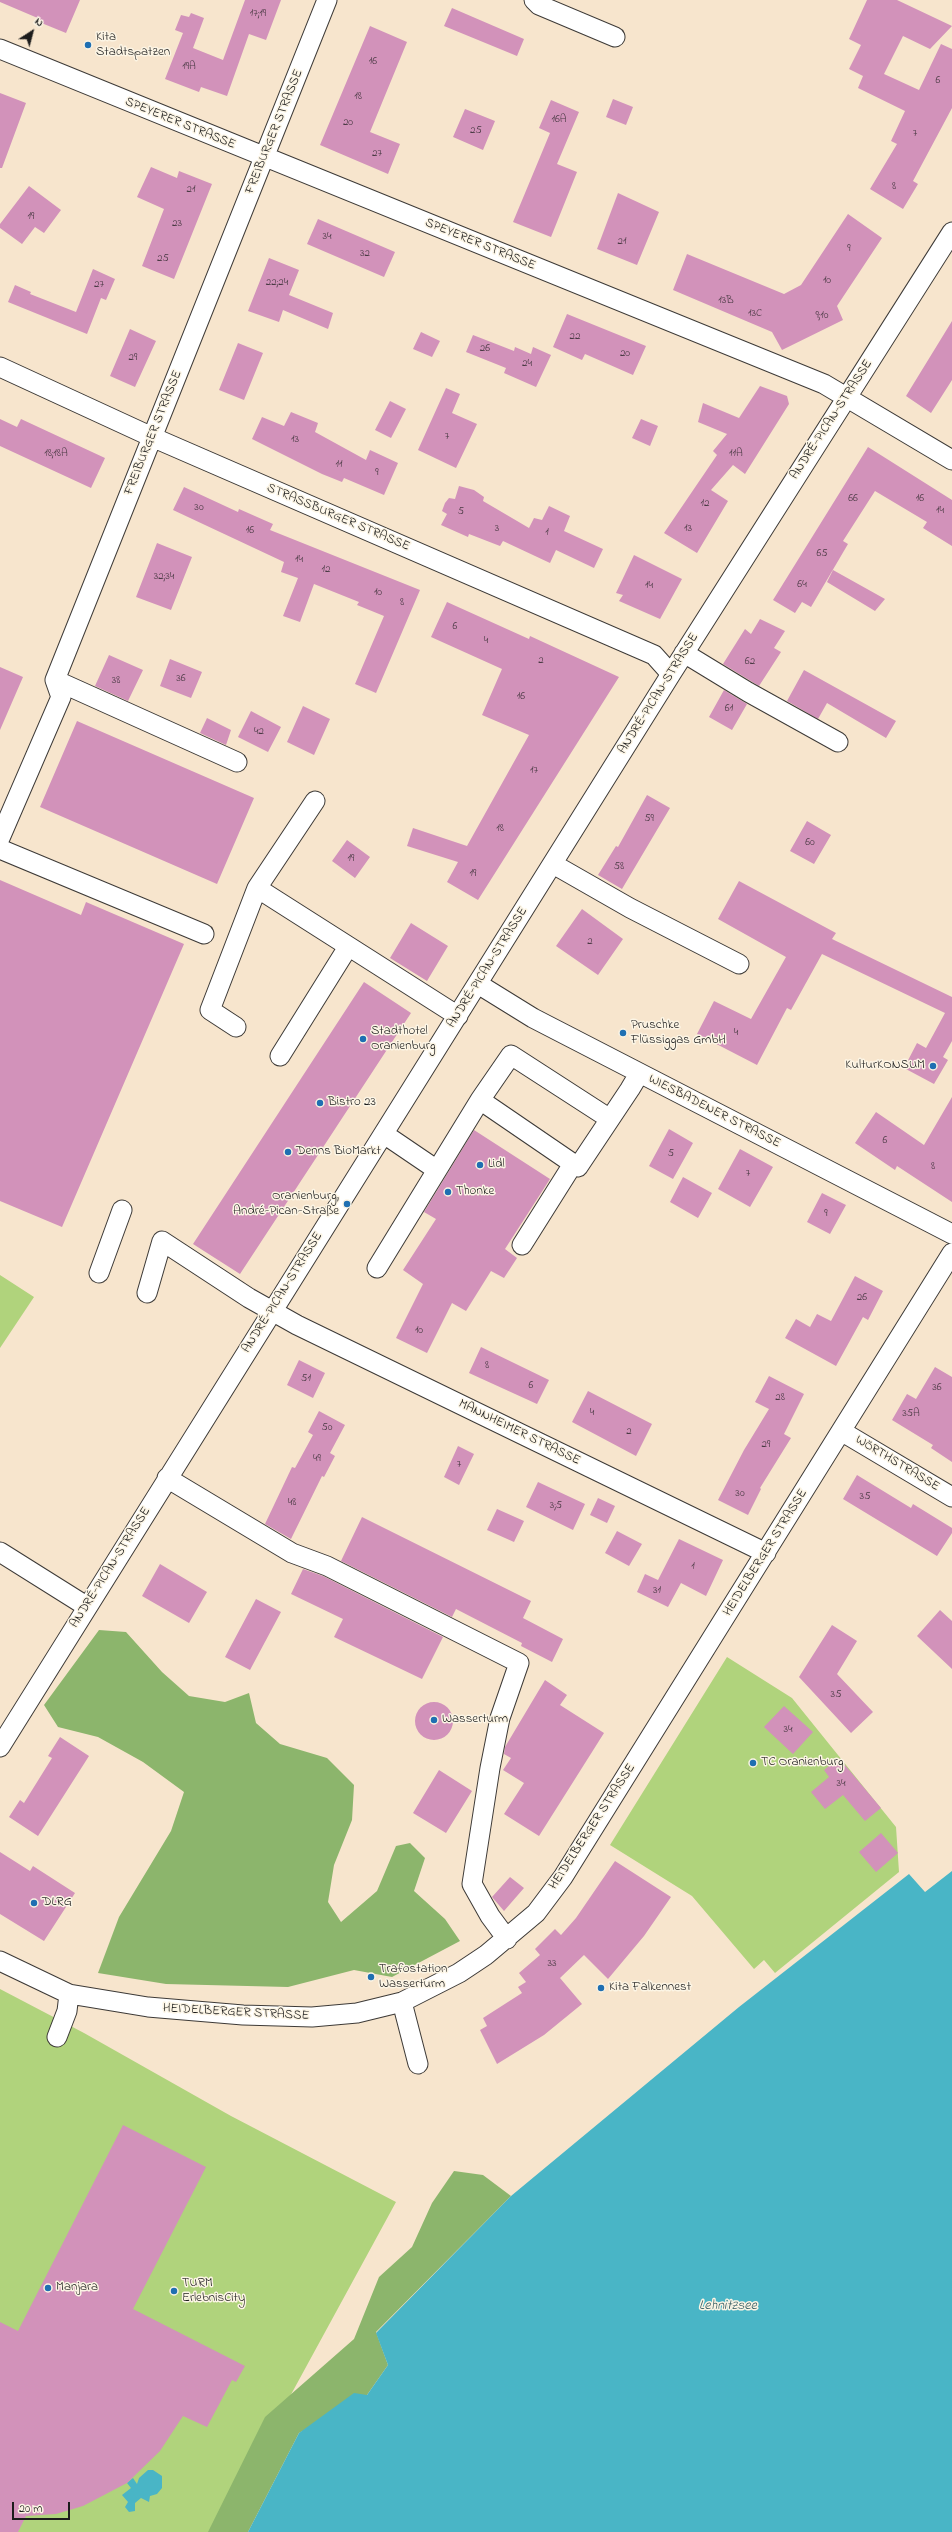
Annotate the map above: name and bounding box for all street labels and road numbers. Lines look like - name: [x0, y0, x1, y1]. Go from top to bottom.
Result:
- street label: FREIBURGER STRASSE: [243, 67, 307, 197]
- street label: SPEYERER STRASSE: [122, 95, 238, 153]
- street label: SPEYERER STRASSE: [422, 216, 538, 274]
- street label: ANDRÉ-PICAN-STRASSE: [787, 357, 877, 483]
- street label: FREIBURGER STRASSE: [122, 368, 186, 498]
- street label: STRASSBURGER STRASSE: [264, 481, 412, 555]
- street label: ANDRÉ-PICAN-STRASSE: [615, 631, 703, 757]
- street label: ANDRÉ-PICAN-STRASSE: [444, 905, 532, 1031]
- street label: WIESBADENER STRASSE: [645, 1072, 783, 1152]
- street label: ANDRÉ-PICAN-STRASSE: [239, 1230, 327, 1356]
- street label: MANNHEIMER STRASSE: [455, 1397, 583, 1469]
- street label: WÖRTHSTRASSE: [852, 1433, 942, 1495]
- street label: HEIDELBERGER STRASSE: [721, 1487, 811, 1619]
- street label: ANDRÉ-PICAN-STRASSE: [67, 1505, 155, 1631]
- street label: HEIDELBERGER STRASSE: [547, 1761, 639, 1893]
- street label: HEIDELBERGER STRASSE: [162, 2001, 310, 2025]

